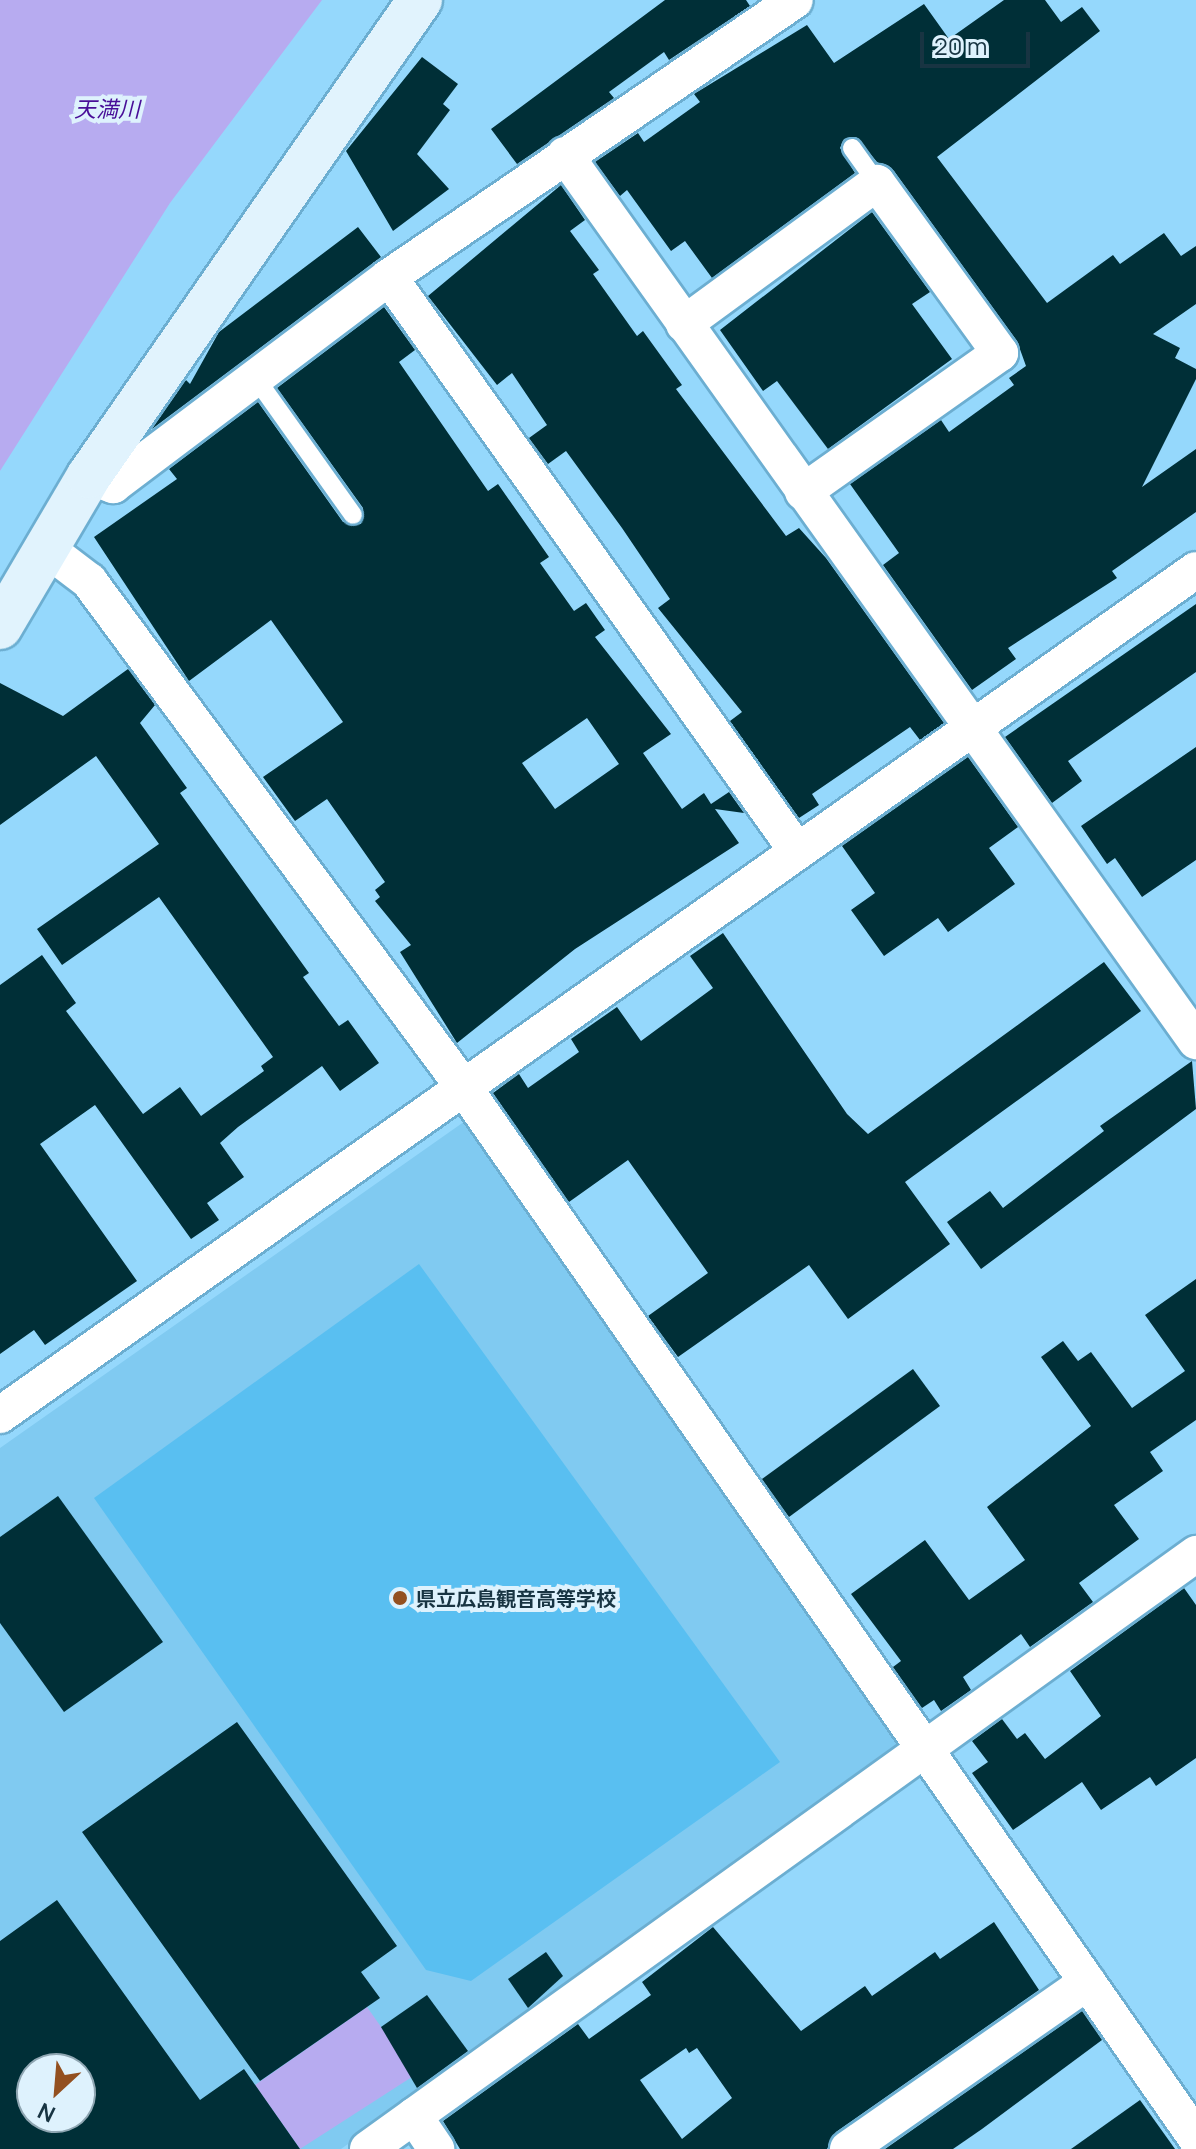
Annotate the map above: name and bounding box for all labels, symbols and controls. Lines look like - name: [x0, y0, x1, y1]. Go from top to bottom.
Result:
- scale bar: [924, 16, 1034, 66]
- text: 20 m: [934, 29, 987, 62]
- water label: 天満川: [74, 97, 140, 123]
- place label: 県立広島観音高等学校: [416, 1586, 616, 1610]
- marker: 県立広島観音高等学校: [391, 1589, 409, 1607]
- north arrow: [16, 2053, 96, 2133]
- text: N: [33, 2096, 60, 2130]

